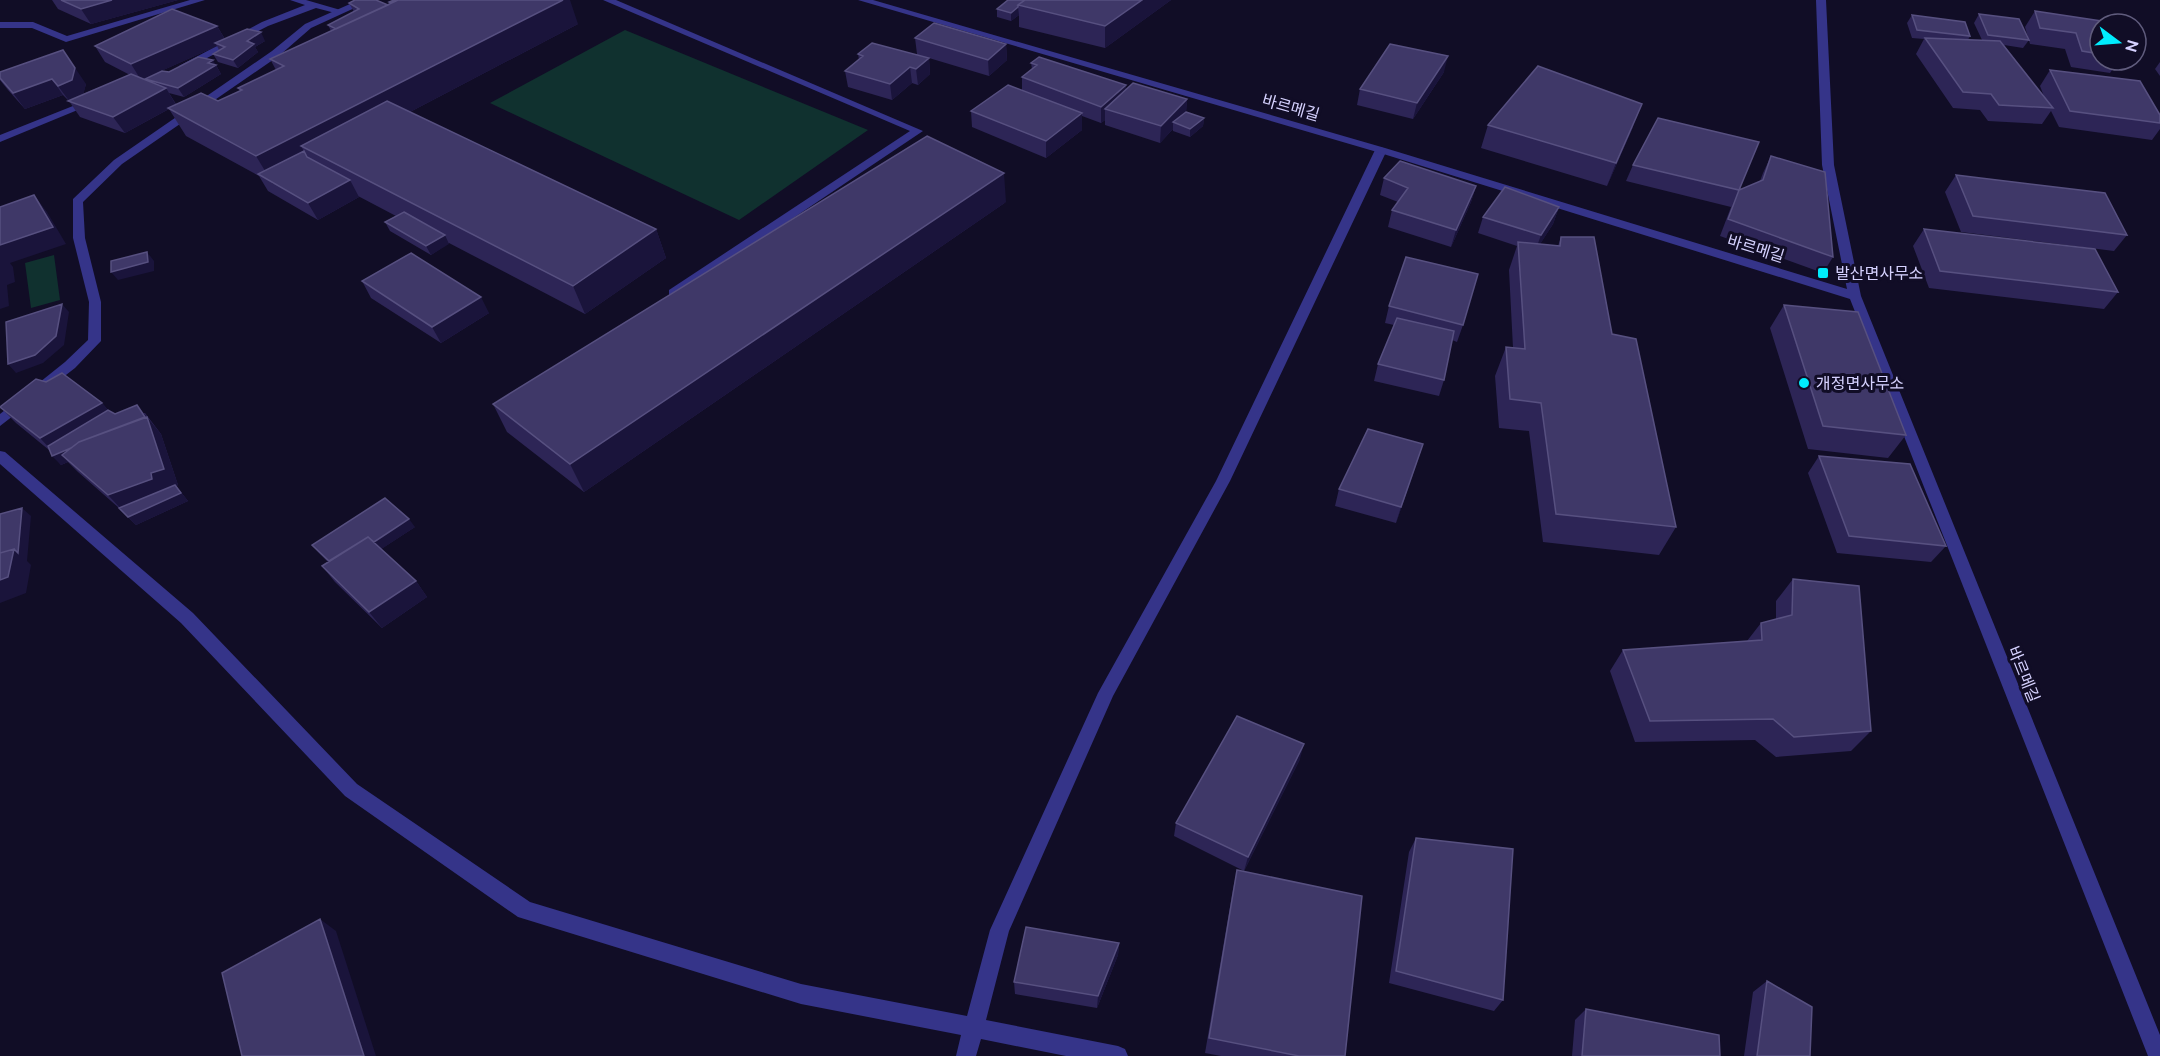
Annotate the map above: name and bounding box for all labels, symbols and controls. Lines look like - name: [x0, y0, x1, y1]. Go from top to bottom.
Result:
- north arrow: [2088, 12, 2148, 72]
- text: N: [2122, 38, 2143, 54]
- street label: 바르메길: [1260, 90, 1322, 124]
- street label: 바르메길: [1725, 231, 1787, 265]
- place label: 발산면사무소: [1835, 264, 1923, 282]
- marker: 발산면사무소: [1816, 266, 1830, 280]
- place label: 개정면사무소: [1816, 374, 1904, 392]
- marker: 개정면사무소: [1797, 376, 1811, 390]
- street label: 바르메길: [2005, 643, 2043, 705]

